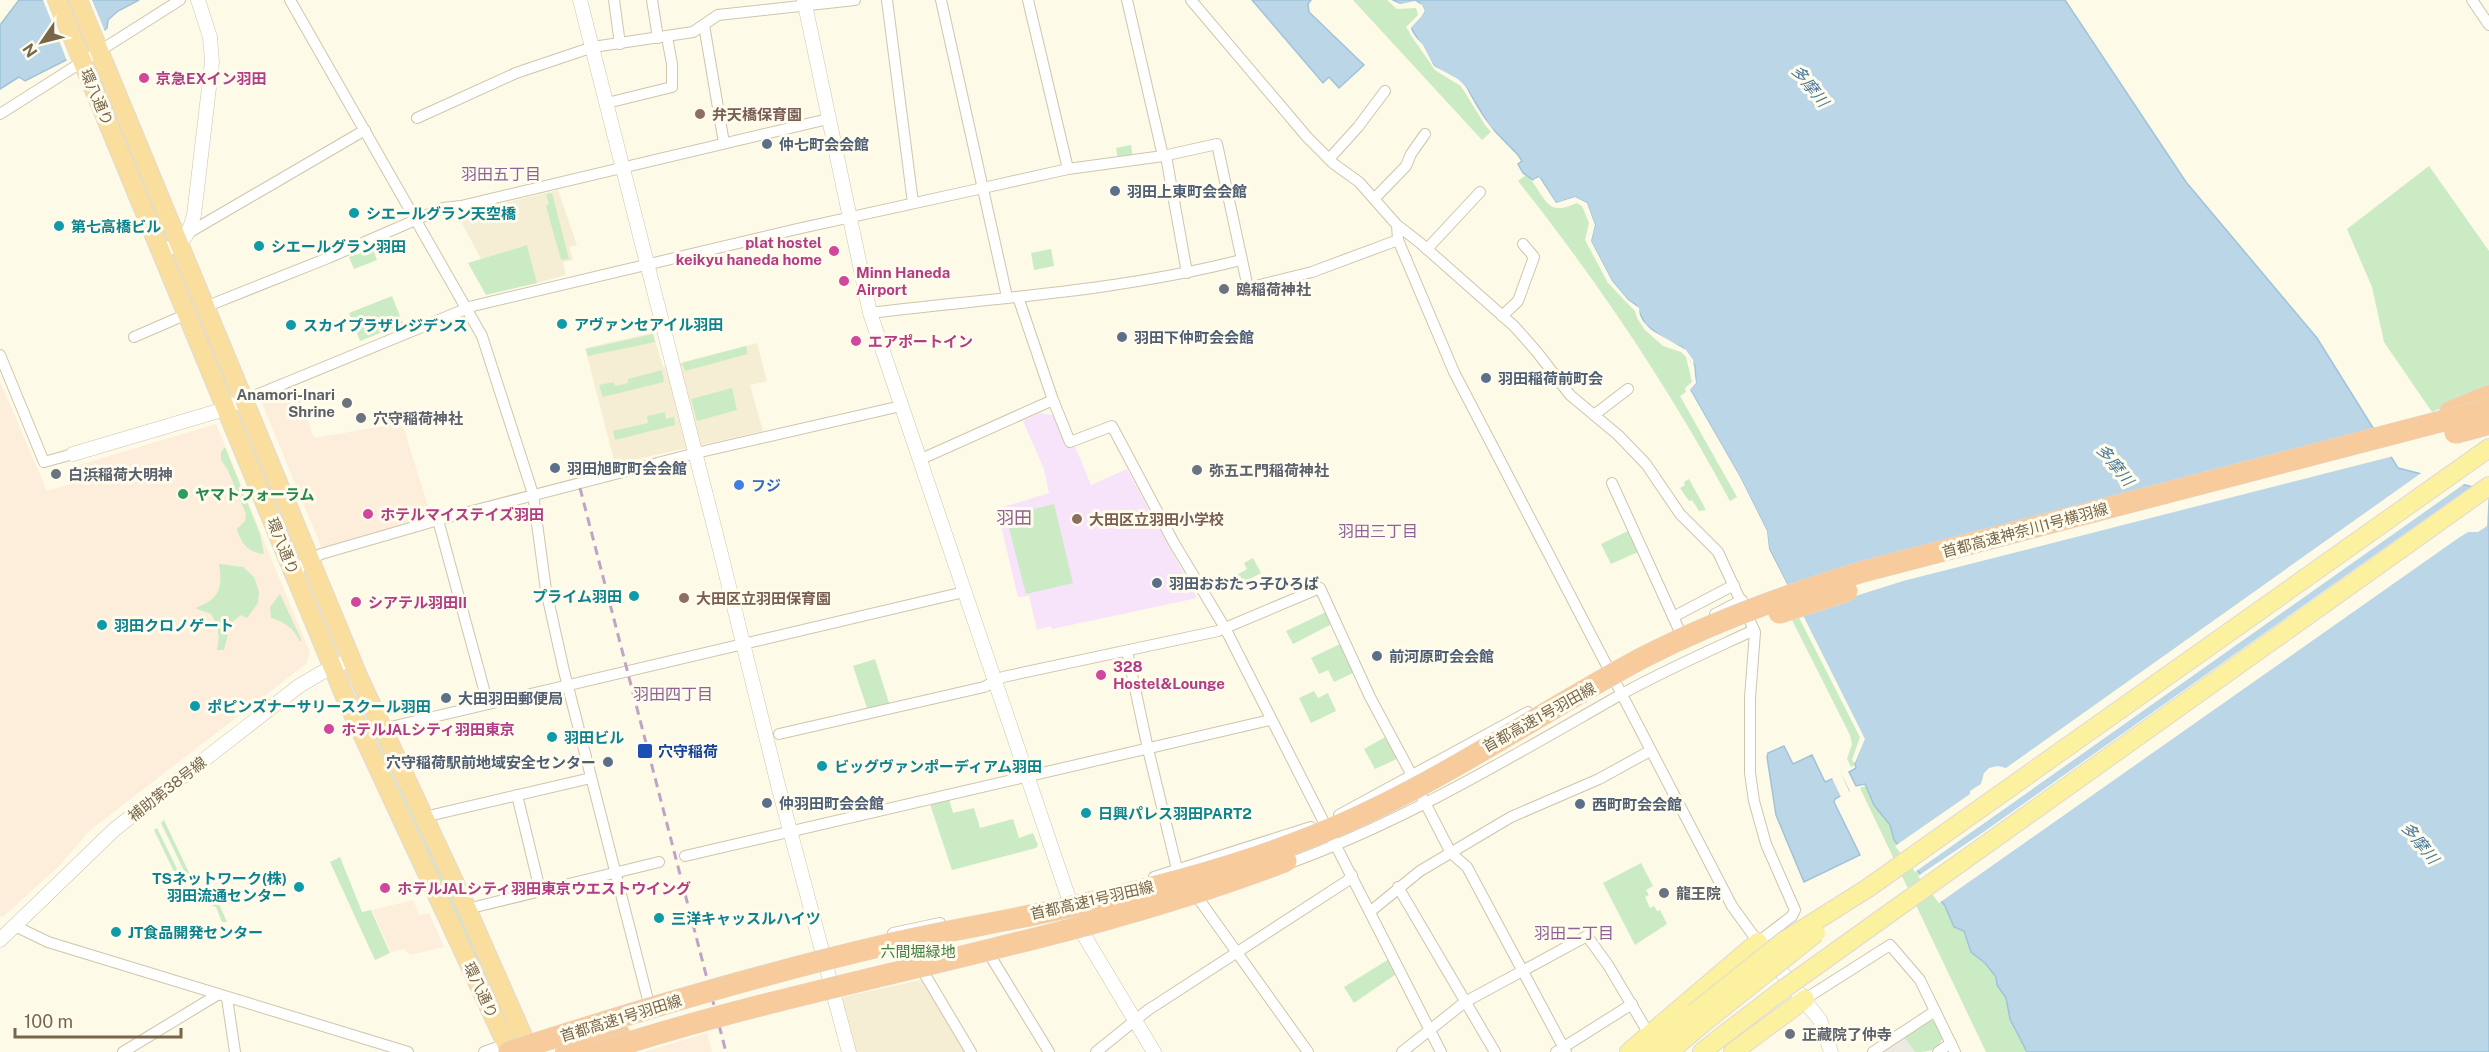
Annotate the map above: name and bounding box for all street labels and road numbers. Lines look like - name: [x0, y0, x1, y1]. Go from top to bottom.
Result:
- street label: 環八通り: [77, 66, 117, 128]
- street label: 首都高速神奈川1号横羽線: [1940, 500, 2110, 560]
- street label: 環八通り: [264, 515, 302, 577]
- street label: 首都高速1号羽田線: [1480, 679, 1598, 755]
- street label: 補助第38号線: [125, 753, 209, 825]
- street label: 首都高速1号羽田線: [1029, 878, 1155, 922]
- street label: 環八通り: [461, 959, 501, 1021]
- street label: 首都高速1号羽田線: [558, 991, 684, 1045]

